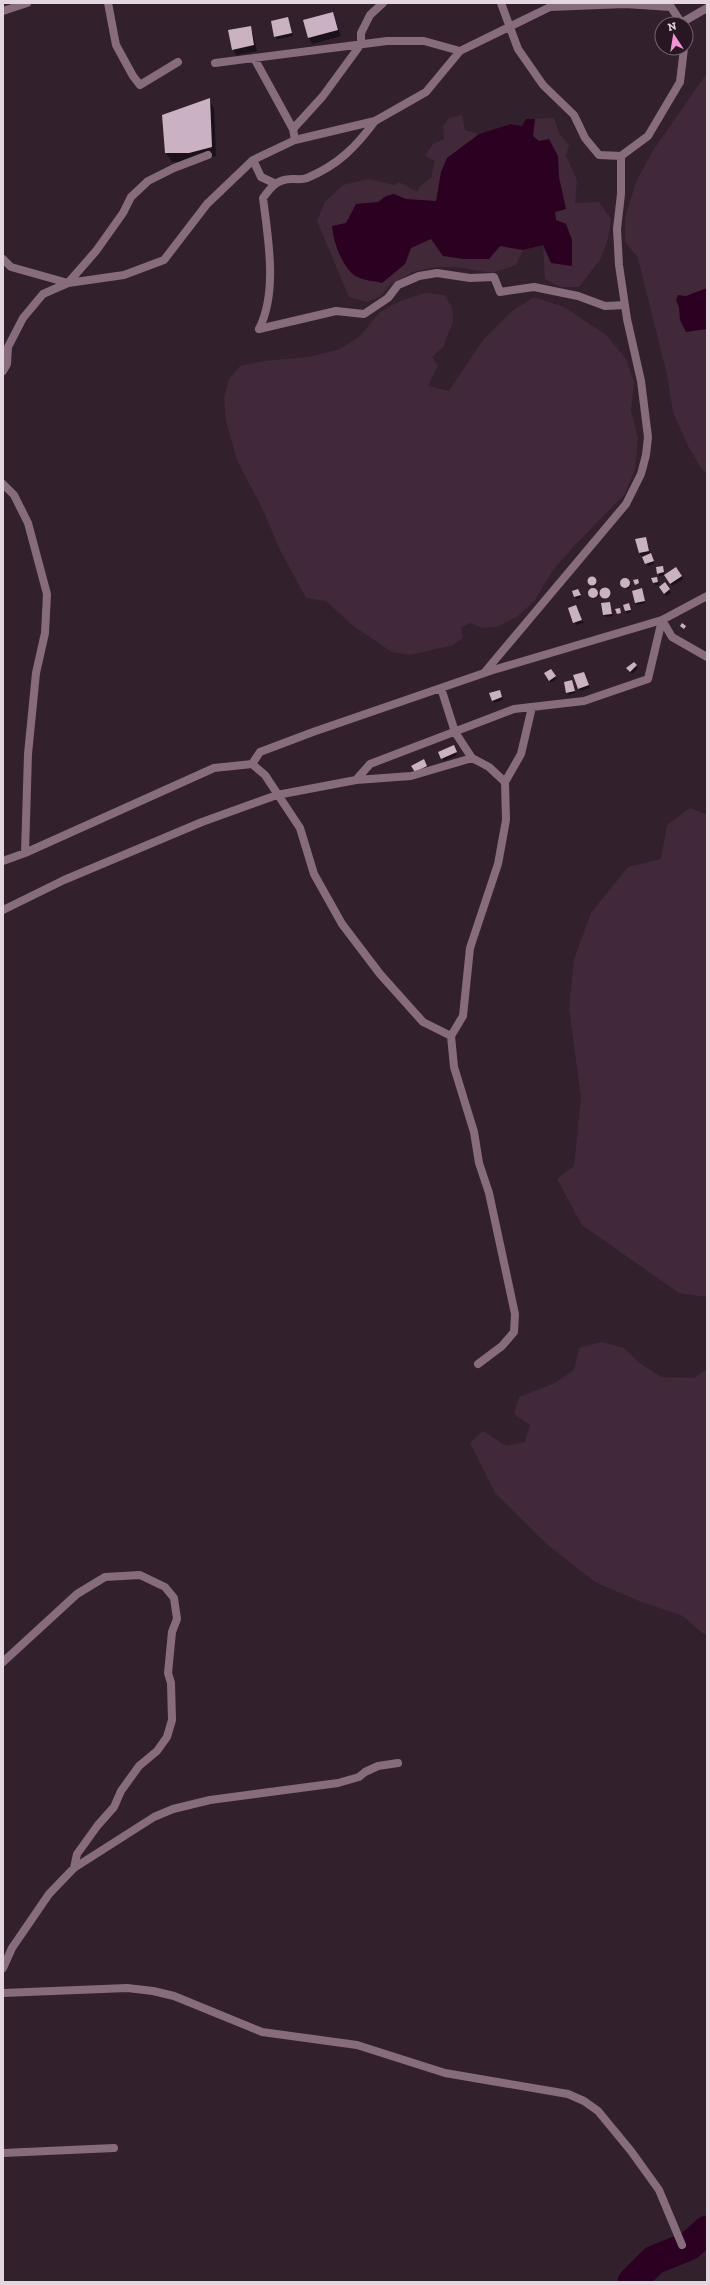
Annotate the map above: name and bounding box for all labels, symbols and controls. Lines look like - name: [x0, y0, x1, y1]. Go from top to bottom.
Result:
- north arrow: [654, 16, 694, 56]
- text: N: [667, 19, 678, 34]

